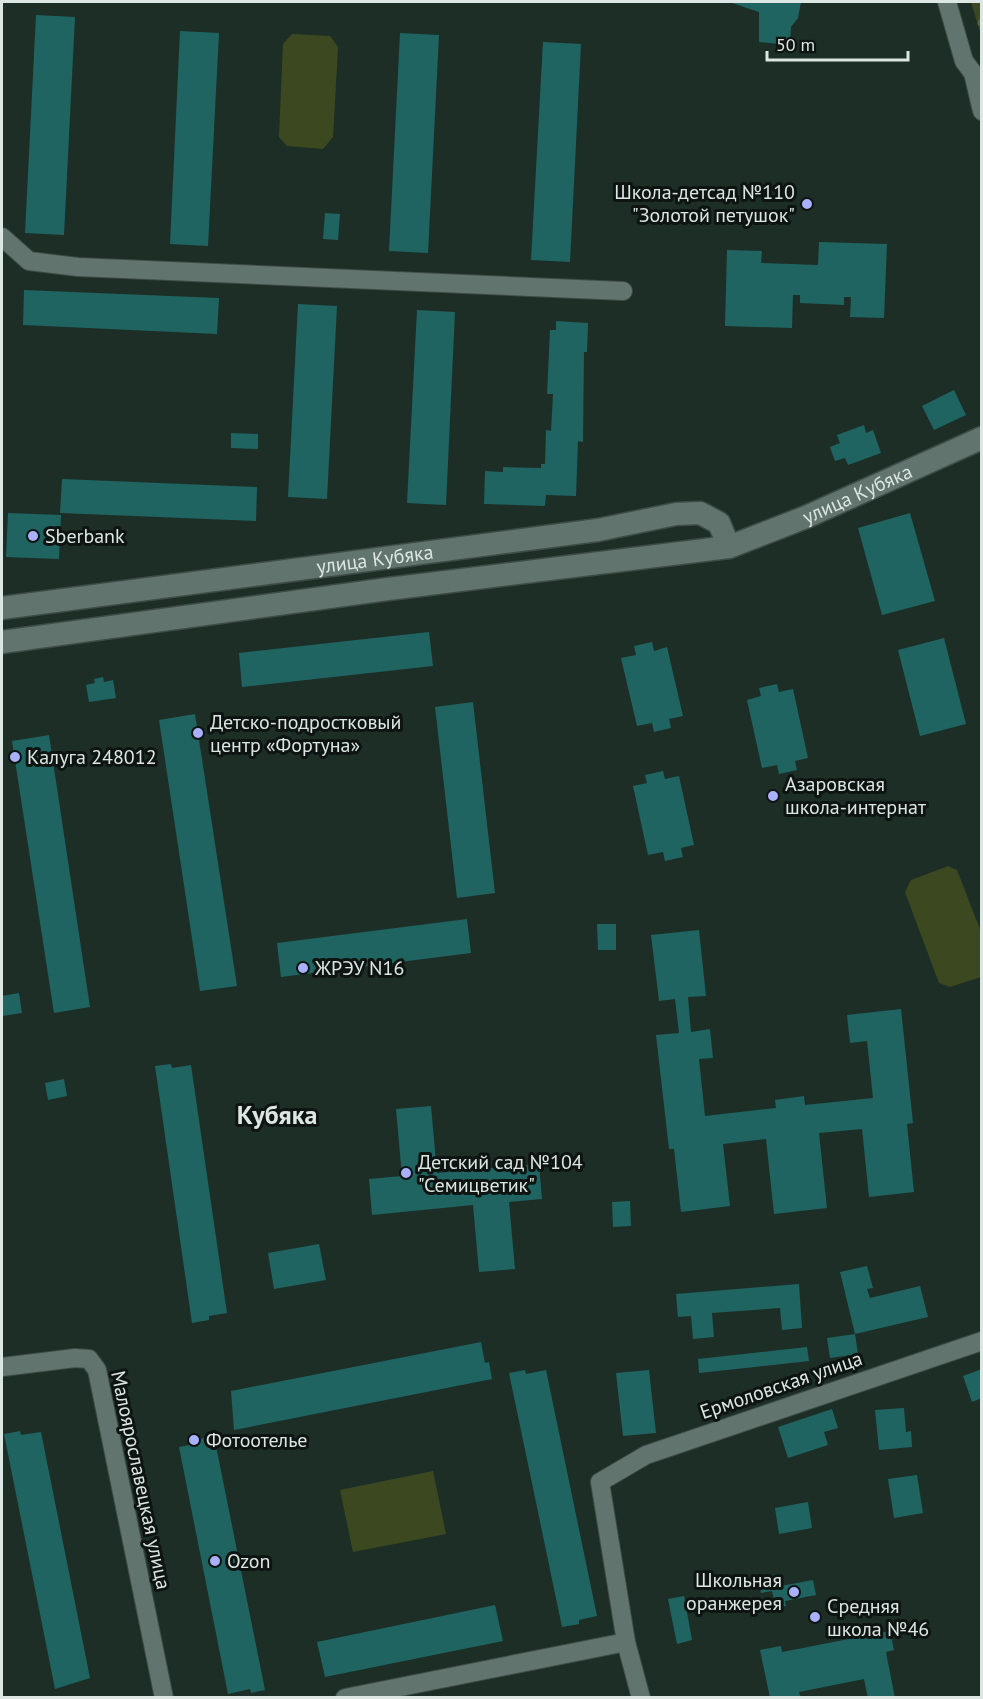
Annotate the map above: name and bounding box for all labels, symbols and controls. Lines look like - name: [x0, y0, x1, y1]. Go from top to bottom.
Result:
- scale bar: [767, 24, 908, 62]
- text: 50 m: [776, 33, 815, 56]
- place label: Школа-детсад №110 "Золотой петушок": [614, 179, 795, 228]
- marker: Школа-детсад №110 "Золотой петушок": [800, 197, 814, 211]
- street label: улица Кубяка: [798, 458, 916, 530]
- place label: Sberbank: [45, 523, 125, 549]
- marker: Sberbank: [26, 529, 40, 543]
- street label: улица Кубяка: [315, 539, 435, 580]
- place label: Детско-подростковый центр «Фортуна»: [210, 709, 401, 758]
- marker: Детско-подростковый центр «Фортуна»: [191, 726, 205, 740]
- place label: Калуга 248012: [27, 744, 157, 770]
- marker: Калуга 248012: [8, 750, 22, 764]
- place label: Азаровская школа-интернат: [785, 771, 926, 820]
- marker: Азаровская школа-интернат: [766, 789, 780, 803]
- place label: ЖРЭУ N16: [314, 955, 404, 981]
- marker: ЖРЭУ N16: [296, 961, 310, 975]
- district label: Кубяка: [237, 1098, 317, 1131]
- place label: Детский сад №104 "Семицветик": [418, 1149, 583, 1198]
- marker: Детский сад №104 "Семицветик": [399, 1166, 413, 1180]
- street label: Ермоловская улица: [696, 1345, 866, 1425]
- street label: Малоярославецкая улица: [105, 1368, 177, 1592]
- place label: Фотоотелье: [206, 1427, 307, 1453]
- marker: Фотоотелье: [187, 1433, 201, 1447]
- place label: Ozon: [227, 1548, 271, 1574]
- marker: Ozon: [208, 1554, 222, 1568]
- place label: Школьная оранжерея: [686, 1567, 782, 1616]
- marker: Школьная оранжерея: [787, 1585, 801, 1599]
- place label: Средняя школа №46: [827, 1593, 929, 1642]
- marker: Средняя школа №46: [808, 1610, 822, 1624]

